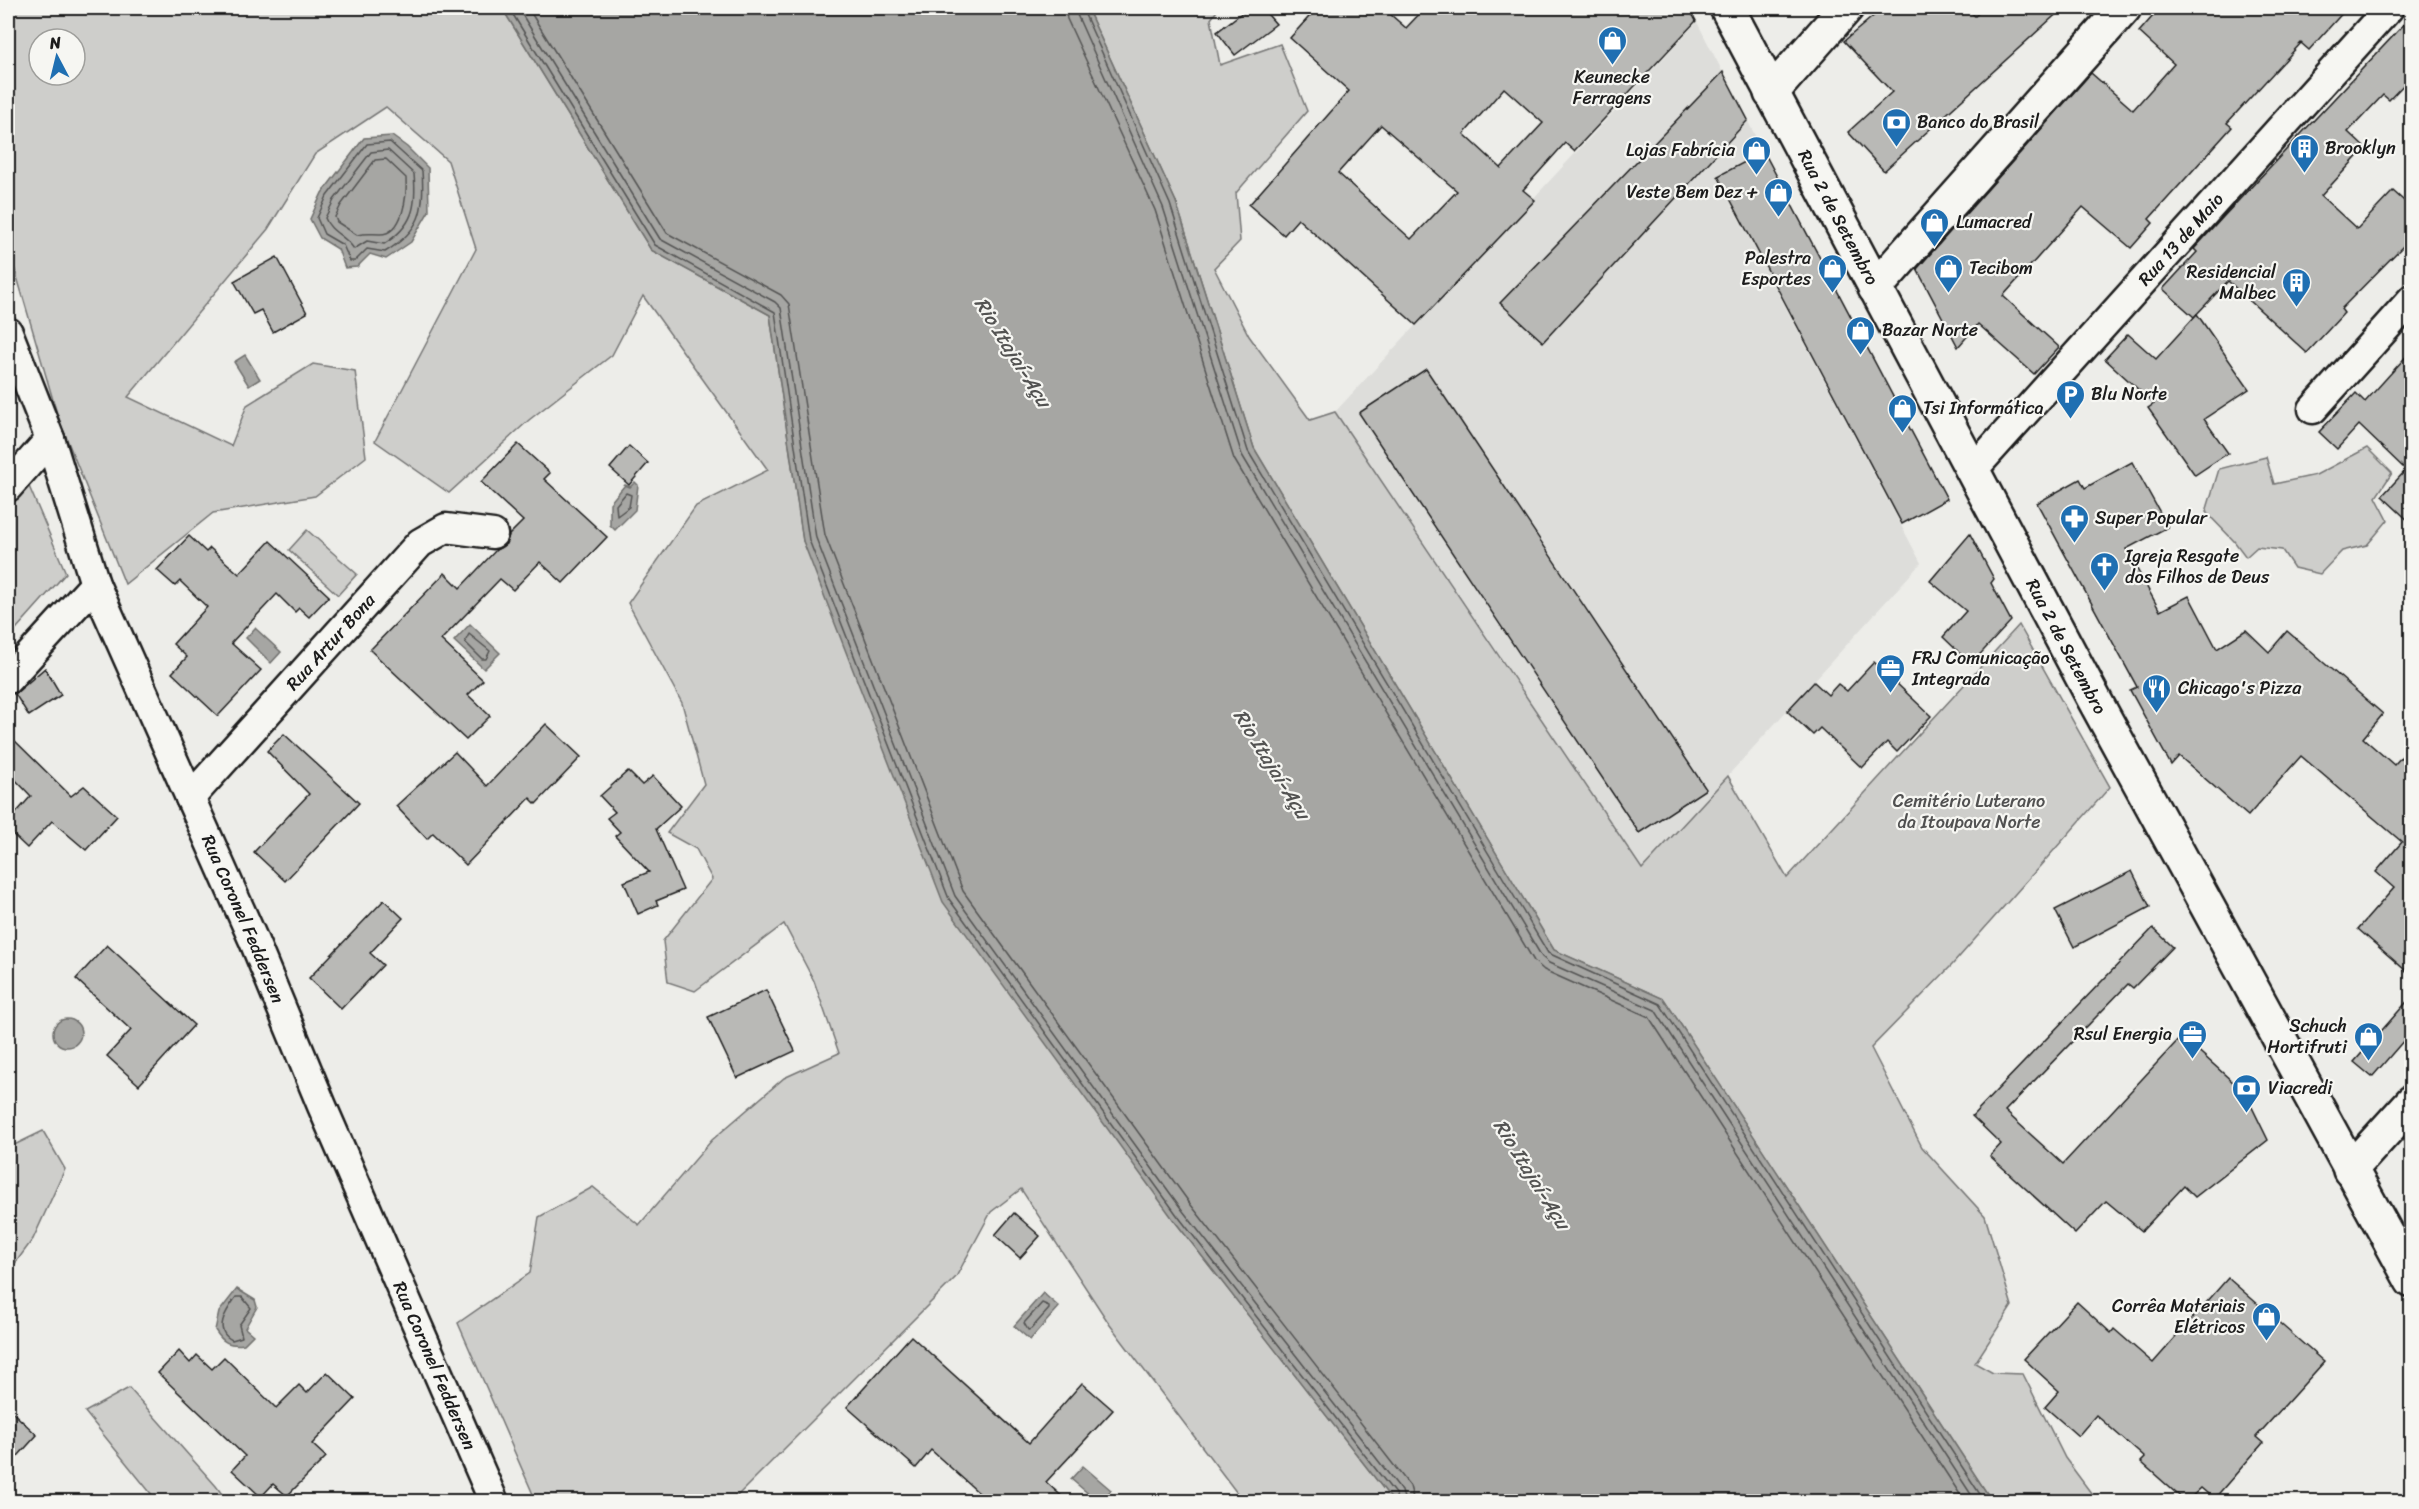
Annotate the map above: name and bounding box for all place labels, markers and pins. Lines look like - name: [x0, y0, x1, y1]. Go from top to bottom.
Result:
- shop icon: Keunecke Ferragens: [1596, 24, 1628, 66]
- place label: Keunecke Ferragens: [1573, 61, 1652, 114]
- bank icon: Banco do Brasil: [1880, 106, 1912, 148]
- place label: Banco do Brasil: [1917, 106, 2040, 138]
- building icon: Brooklyn: [2288, 132, 2320, 174]
- place label: Brooklyn: [2325, 132, 2396, 164]
- place label: Lojas Fabrícia: [1626, 134, 1736, 166]
- shop icon: Lojas Fabrícia: [1740, 134, 1772, 176]
- place label: Veste Bem Dez +: [1626, 176, 1758, 208]
- shop icon: Veste Bem Dez +: [1763, 176, 1795, 218]
- shop icon: Lumacred: [1919, 206, 1951, 248]
- place label: Lumacred: [1956, 206, 2033, 238]
- place label: Palestra Esportes: [1741, 242, 1812, 295]
- shop icon: Palestra Esportes: [1816, 252, 1848, 294]
- shop icon: Tecibom: [1932, 252, 1964, 294]
- place label: Tecibom: [1969, 252, 2033, 284]
- place label: Residencial Malbec: [2187, 256, 2277, 309]
- building icon: Residencial Malbec: [2281, 266, 2313, 308]
- shop icon: Bazar Norte: [1845, 314, 1877, 356]
- place label: Bazar Norte: [1882, 314, 1978, 346]
- parking icon: Blu Norte: [2054, 378, 2086, 420]
- place label: Blu Norte: [2091, 378, 2167, 410]
- shop icon: Tsi Informática: [1886, 392, 1918, 434]
- place label: Tsi Informática: [1923, 392, 2044, 424]
- pharmacy icon: Super Popular: [2058, 502, 2090, 544]
- place label: Super Popular: [2095, 502, 2209, 534]
- place label: Igreja Resgate dos Filhos de Deus: [2124, 540, 2270, 593]
- church icon: Igreja Resgate dos Filhos de Deus: [2088, 550, 2120, 592]
- place label: FRJ Comunicação Integrada: [1911, 642, 2050, 695]
- office icon: FRJ Comunicação Integrada: [1875, 652, 1907, 694]
- restaurant icon: Chicago's Pizza: [2141, 672, 2173, 714]
- place label: Chicago's Pizza: [2178, 672, 2302, 704]
- place label: Schuch Hortifruti: [2267, 1010, 2348, 1063]
- place label: Rsul Energia: [2074, 1018, 2172, 1050]
- office icon: Rsul Energia: [2177, 1018, 2209, 1060]
- shop icon: Schuch Hortifruti: [2352, 1020, 2384, 1062]
- bank icon: Viacredi: [2231, 1072, 2263, 1114]
- place label: Viacredi: [2268, 1072, 2333, 1104]
- place label: Corrêa Materiais Elétricos: [2112, 1290, 2246, 1343]
- shop icon: Corrêa Materiais Elétricos: [2250, 1300, 2282, 1342]

